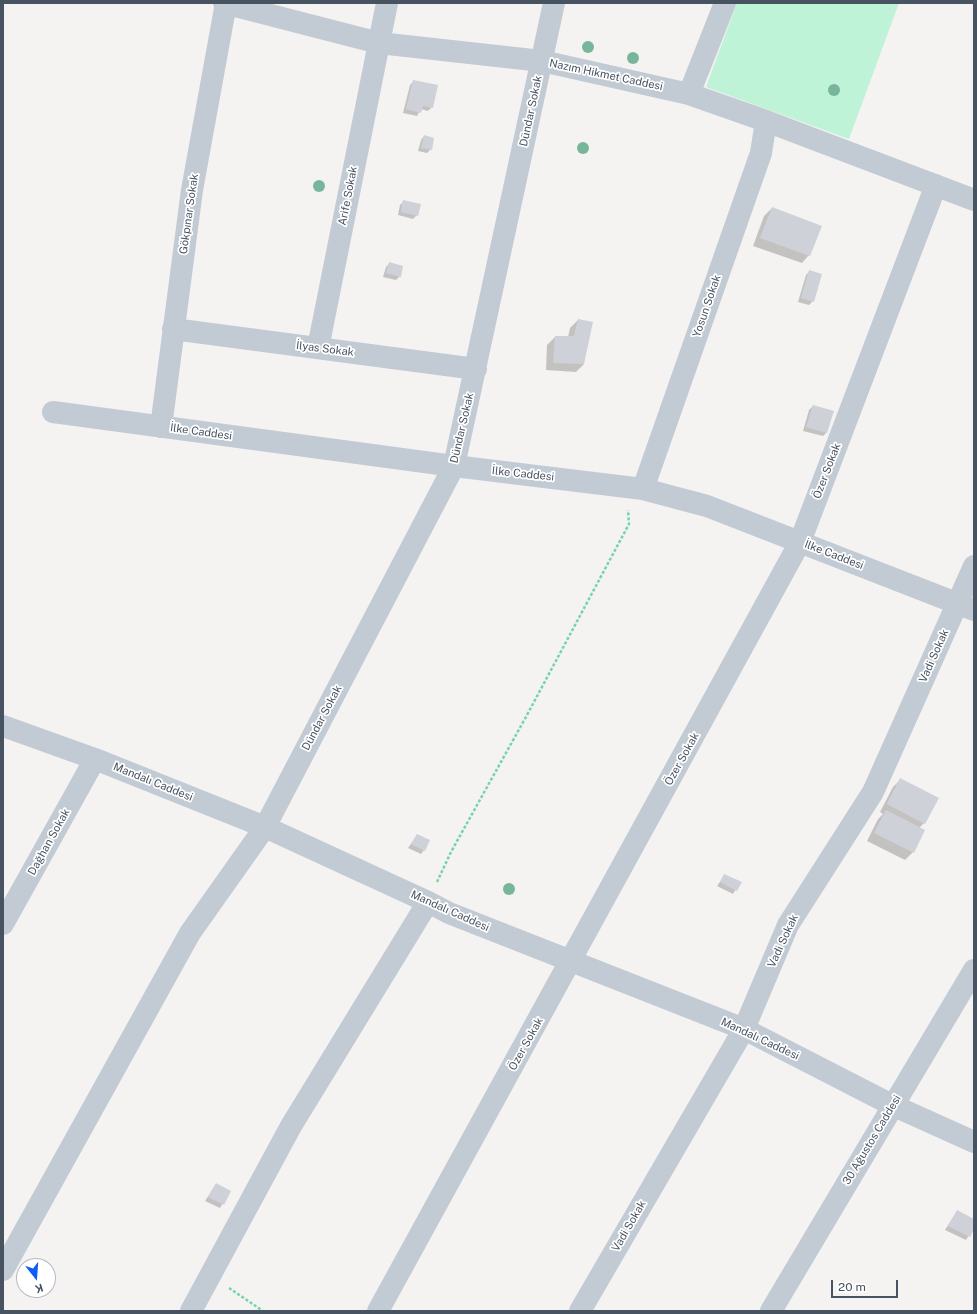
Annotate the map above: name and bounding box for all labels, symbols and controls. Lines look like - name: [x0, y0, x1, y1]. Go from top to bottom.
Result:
- street label: Nazım Hikmet Caddesi: [548, 57, 664, 93]
- street label: Dündar Sokak: [517, 74, 545, 148]
- street label: Arife Sokak: [336, 165, 360, 227]
- street label: Gökpınar Sokak: [177, 173, 201, 255]
- street label: Yosun Sokak: [690, 273, 724, 339]
- street label: İlyas Sokak: [295, 339, 355, 359]
- street label: Dündar Sokak: [447, 391, 477, 465]
- street label: İlke Caddesi: [169, 421, 233, 443]
- street label: Özer Sokak: [810, 441, 844, 501]
- street label: İlke Caddesi: [491, 464, 555, 484]
- street label: İlke Caddesi: [803, 538, 865, 572]
- street label: Vadi Sokak: [916, 627, 952, 685]
- street label: Dündar Sokak: [299, 683, 345, 753]
- street label: Özer Sokak: [662, 730, 702, 788]
- street label: Mandalı Caddesi: [111, 760, 195, 804]
- street label: Dağhan Sokak: [25, 806, 73, 878]
- street label: Mandalı Caddesi: [409, 888, 491, 934]
- street label: Vadi Sokak: [765, 912, 801, 970]
- street label: Özer Sokak: [506, 1015, 546, 1073]
- street label: Mandalı Caddesi: [719, 1015, 801, 1063]
- street label: 30 Ağustos Caddesi: [840, 1093, 904, 1187]
- street label: Vadi Sokak: [609, 1198, 649, 1254]
- north arrow: [16, 1258, 56, 1298]
- scale bar: [833, 1272, 900, 1298]
- text: 20 m: [838, 1280, 866, 1294]
- text: K: [34, 1282, 45, 1295]

